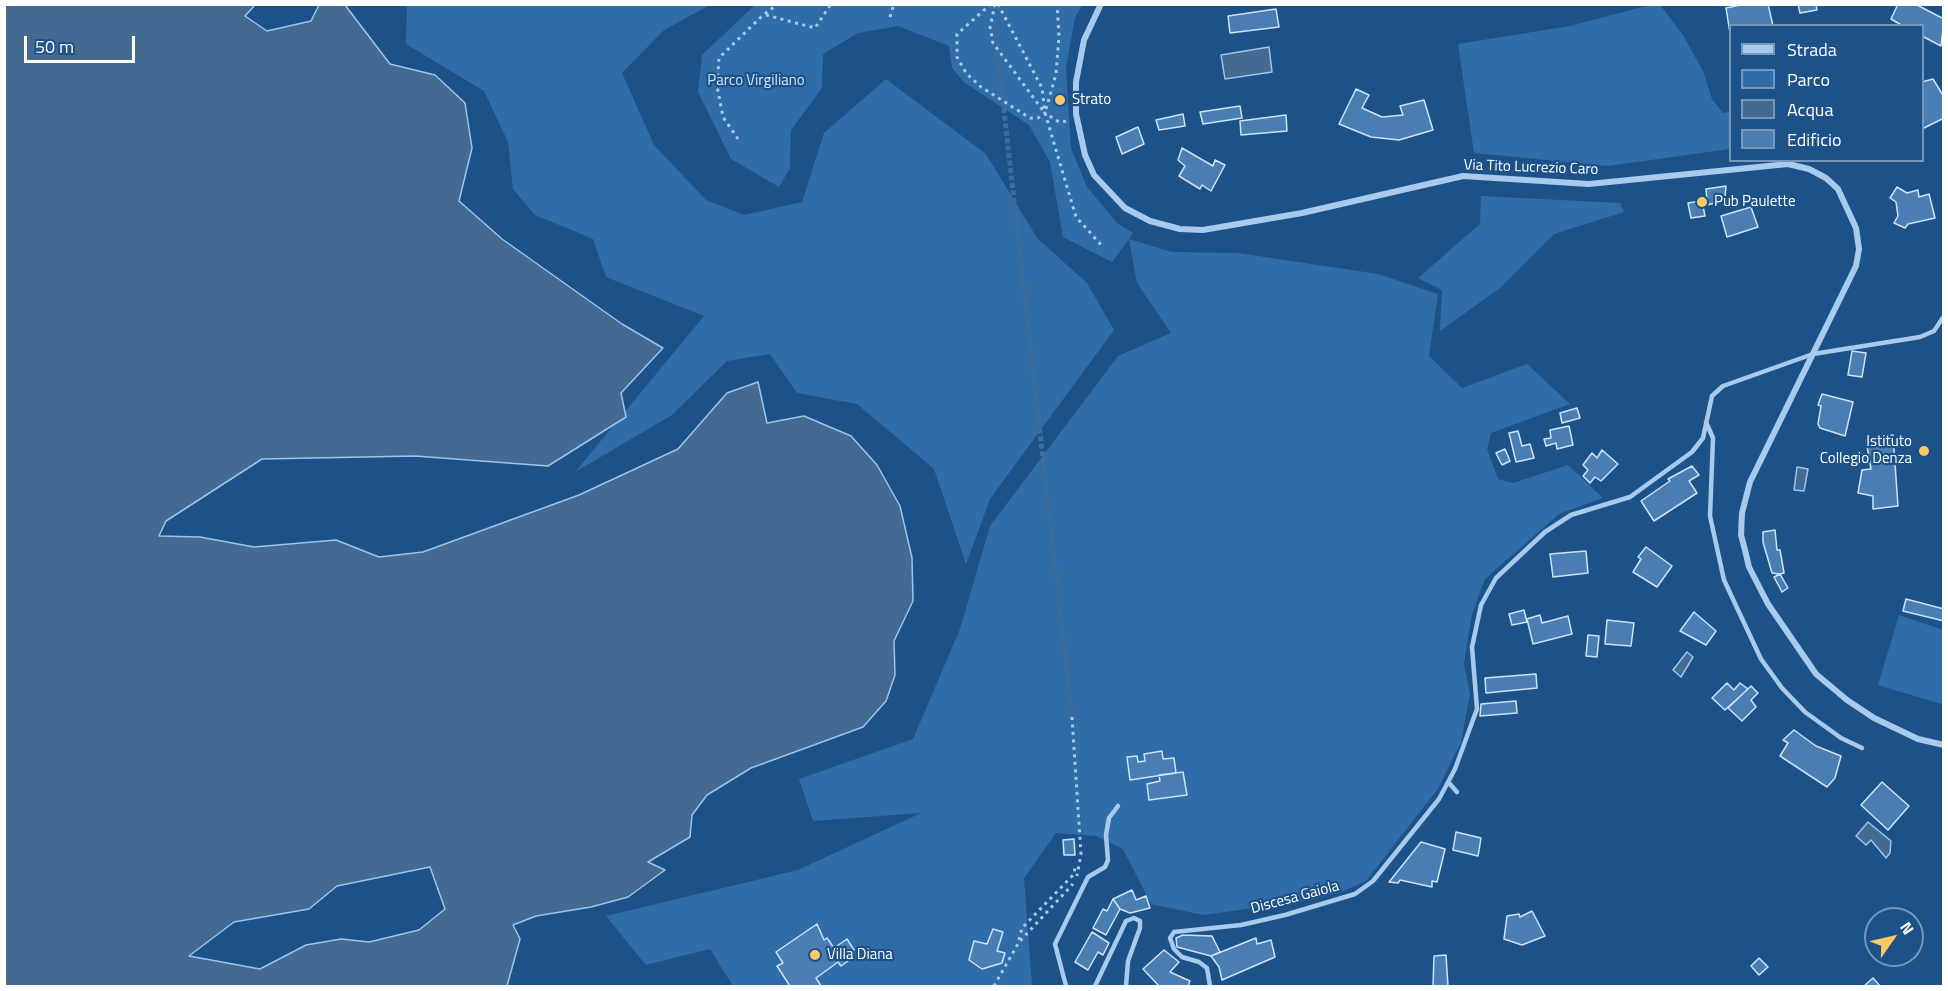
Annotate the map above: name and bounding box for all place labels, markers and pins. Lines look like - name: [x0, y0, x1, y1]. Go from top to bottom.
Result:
- place label: Strato: [1072, 91, 1111, 109]
- marker: Strato: [1053, 93, 1067, 107]
- place label: Pub Paulette: [1714, 193, 1795, 211]
- marker: Pub Paulette: [1695, 195, 1709, 209]
- place label: Istituto Collegio Denza: [1820, 433, 1912, 468]
- marker: Istituto Collegio Denza: [1917, 444, 1931, 458]
- place label: Villa Diana: [827, 946, 893, 964]
- marker: Villa Diana: [808, 948, 822, 962]

